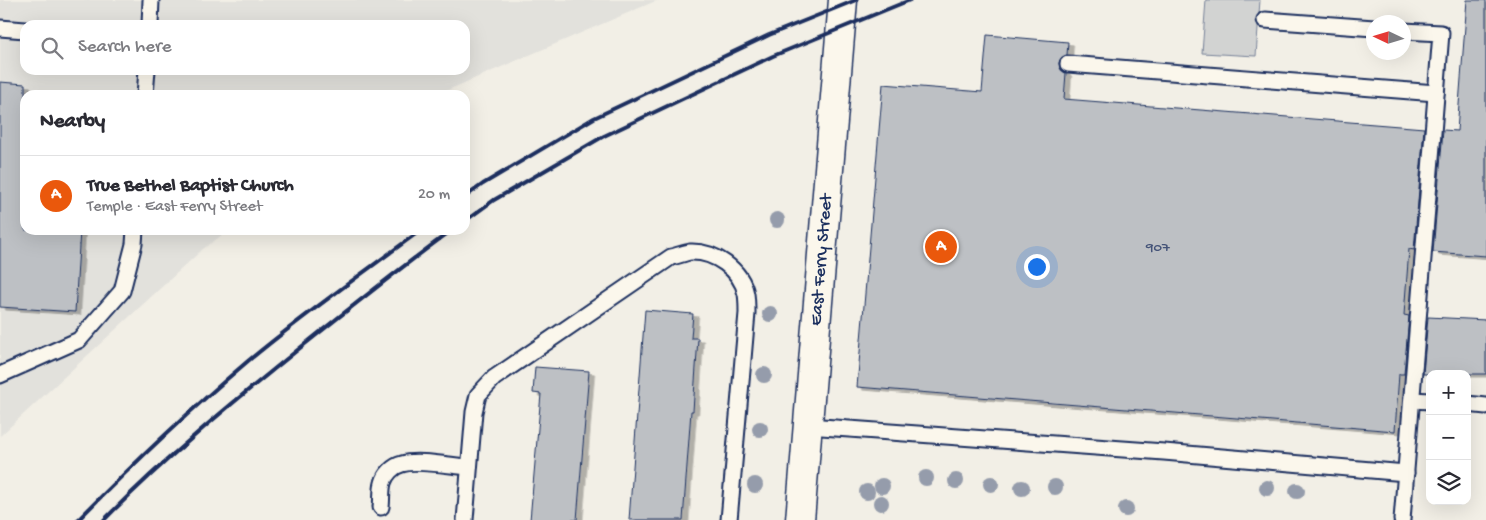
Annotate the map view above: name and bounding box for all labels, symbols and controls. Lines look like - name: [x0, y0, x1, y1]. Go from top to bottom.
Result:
- north arrow: [1366, 15, 1411, 60]
- search box: [20, 20, 470, 75]
- icon: search: [38, 34, 66, 62]
- text: Search here: [78, 36, 172, 59]
- text: Nearby: [40, 110, 105, 135]
- text: True Bethel Baptist Church: [87, 175, 294, 198]
- text: A: [51, 186, 61, 205]
- text: 20 m: [418, 186, 450, 205]
- street label: East Ferry Street: [806, 192, 838, 326]
- text: Temple · East Ferry Street: [87, 198, 262, 217]
- pin: A: [925, 228, 957, 266]
- house number: 907: [1145, 239, 1171, 257]
- your location: [1024, 254, 1050, 280]
- map controls: [1426, 370, 1471, 505]
- button: +: [1426, 370, 1471, 415]
- button: −: [1426, 415, 1471, 460]
- button: layers: [1426, 460, 1471, 505]

